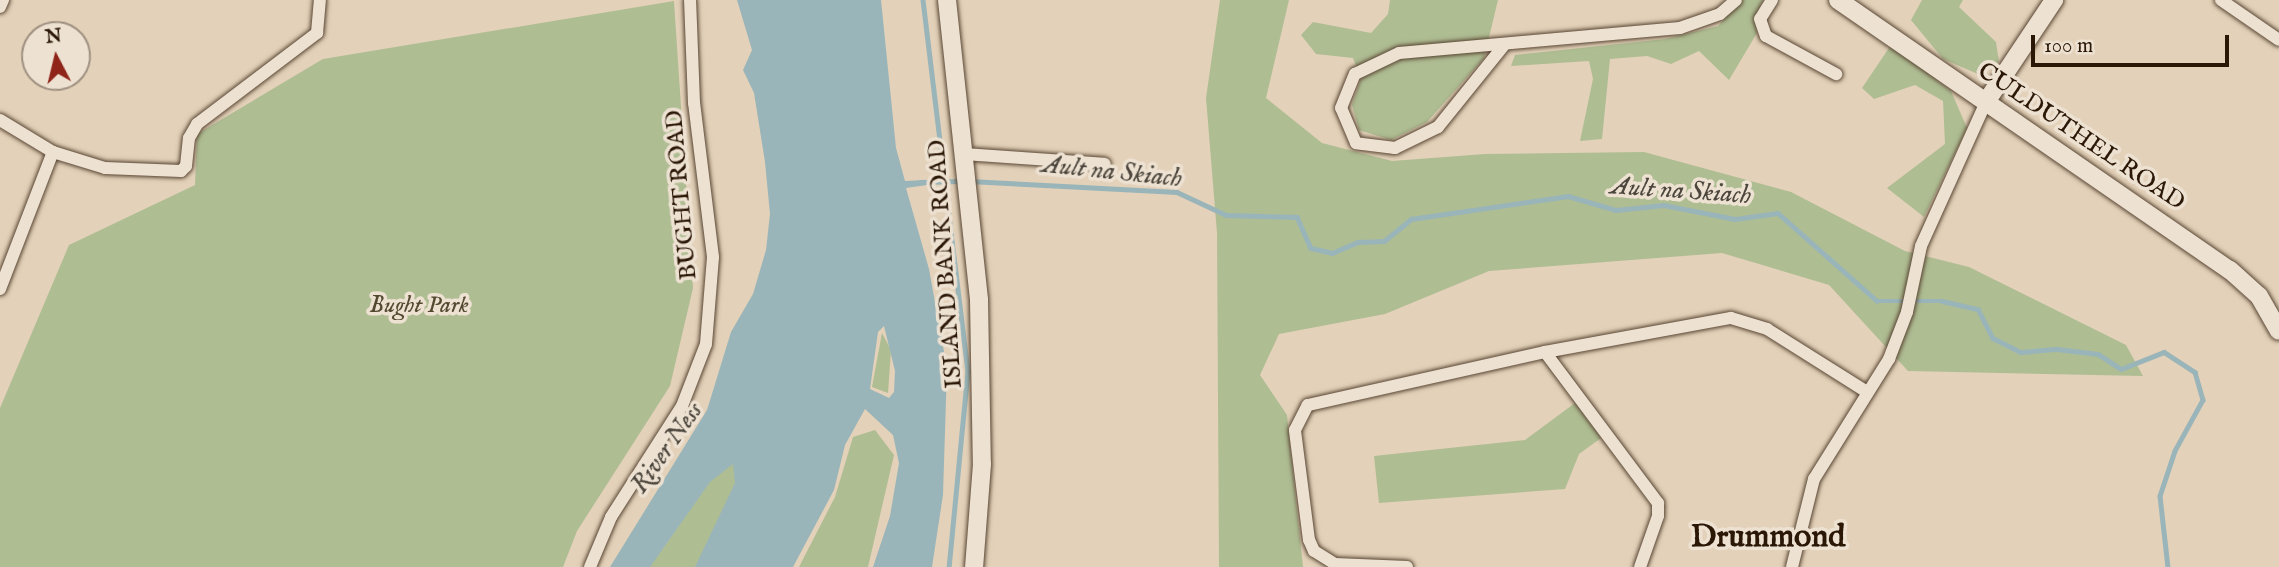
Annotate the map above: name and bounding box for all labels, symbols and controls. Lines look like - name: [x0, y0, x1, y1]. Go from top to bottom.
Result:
- north arrow: [21, 21, 91, 91]
- scale bar: [2034, 21, 2232, 65]
- text: N: [44, 24, 63, 50]
- text: 100 m: [2044, 33, 2093, 60]
- street label: CULDUTHEL ROAD: [1972, 57, 2190, 217]
- street label: BUGHT ROAD: [660, 109, 704, 281]
- street label: ISLAND BANK ROAD: [923, 139, 969, 389]
- water label: Ault na Skiach: [1040, 149, 1184, 195]
- water label: Ault na Skiach: [1610, 171, 1752, 211]
- park label: Bught Park: [369, 292, 469, 320]
- water label: River Ness: [624, 396, 710, 500]
- district label: Drummond: [1691, 519, 1845, 557]

